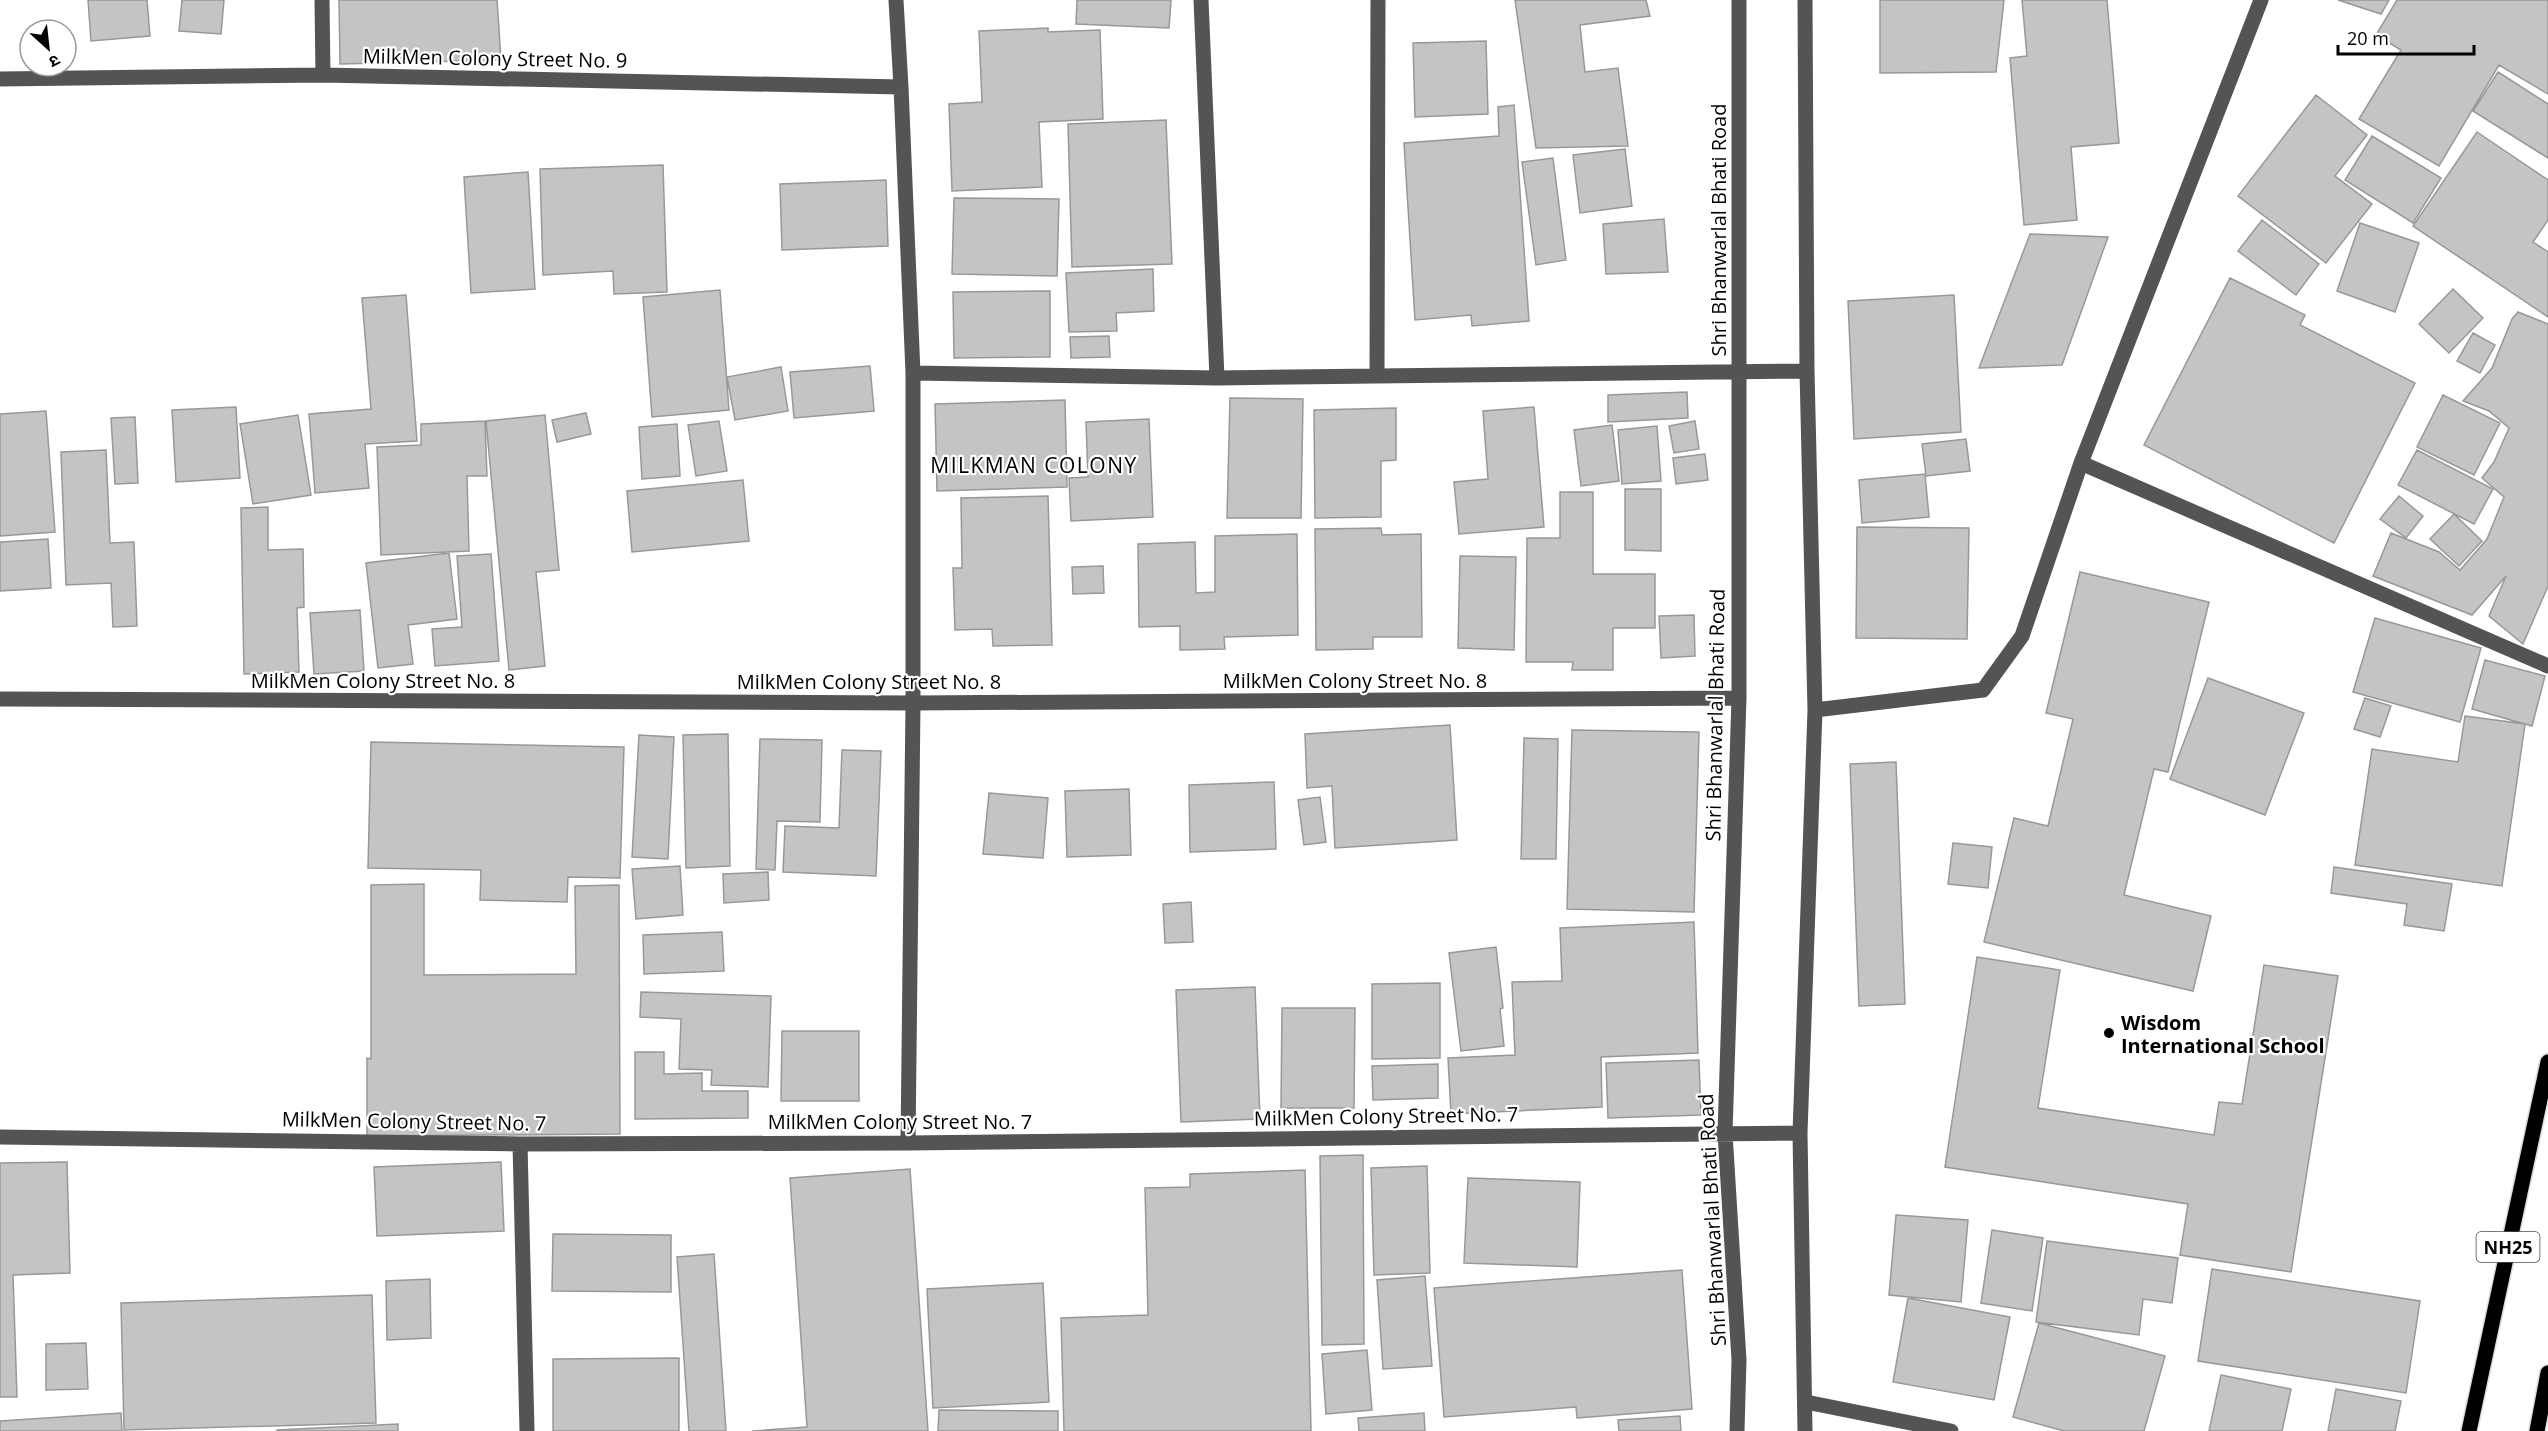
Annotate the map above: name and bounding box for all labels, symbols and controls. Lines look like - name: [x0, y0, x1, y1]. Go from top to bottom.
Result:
- north arrow: [18, 18, 78, 78]
- scale bar: [2338, 18, 2474, 56]
- text: 20 m: [2347, 26, 2389, 50]
- street label: MilkMen Colony Street No. 9: [363, 42, 627, 74]
- text: उ: [45, 49, 64, 74]
- street label: Shri Bhanwarlal Bhati Road: [1705, 104, 1732, 356]
- district label: MILKMAN COLONY: [930, 451, 1138, 479]
- street label: Shri Bhanwarlal Bhati Road: [1699, 588, 1731, 842]
- street label: MilkMen Colony Street No. 8: [251, 667, 515, 694]
- street label: MilkMen Colony Street No. 8: [1223, 667, 1487, 694]
- street label: MilkMen Colony Street No. 8: [737, 668, 1001, 695]
- place label: Wisdom International School: [2121, 1009, 2325, 1059]
- marker: Wisdom International School: [2102, 1026, 2116, 1040]
- street label: Shri Bhanwarlal Bhati Road: [1692, 1093, 1732, 1347]
- street label: MilkMen Colony Street No. 7: [1254, 1100, 1518, 1132]
- street label: MilkMen Colony Street No. 7: [282, 1105, 546, 1137]
- street label: MilkMen Colony Street No. 7: [768, 1108, 1032, 1135]
- road number: NH25: [2476, 1232, 2540, 1262]

